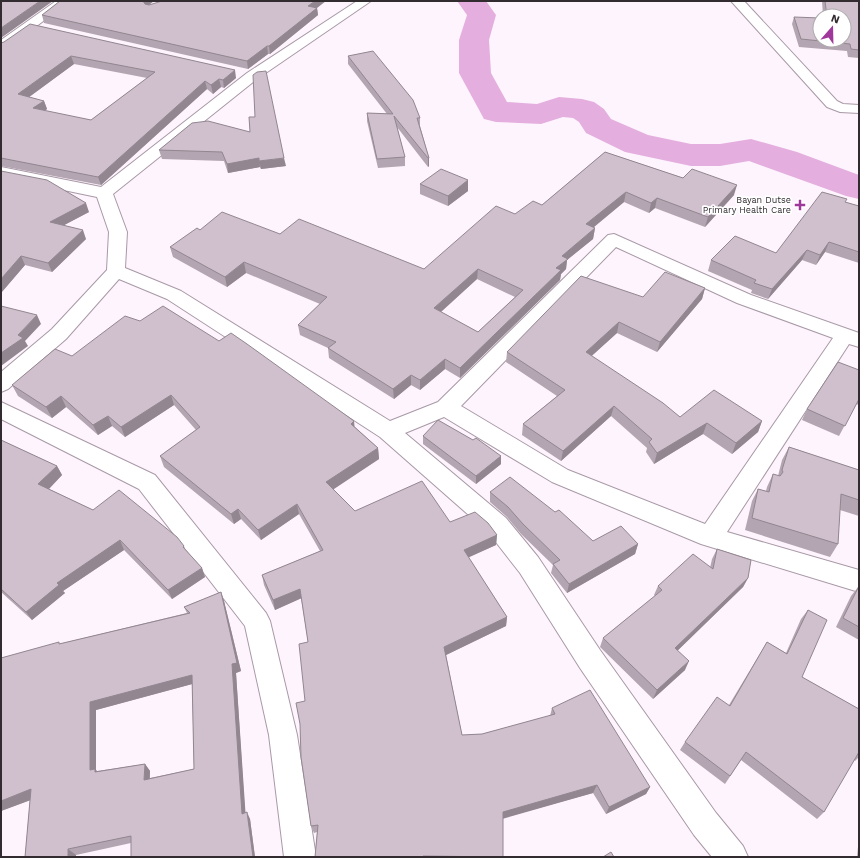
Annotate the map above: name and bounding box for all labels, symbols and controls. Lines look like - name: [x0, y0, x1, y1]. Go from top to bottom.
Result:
- north arrow: [812, 8, 852, 48]
- text: N: [829, 12, 841, 27]
- place label: Bayan Dutse Primary Health Care: [703, 195, 791, 215]
- marker: Bayan Dutse Primary Health Care: [794, 199, 806, 211]

